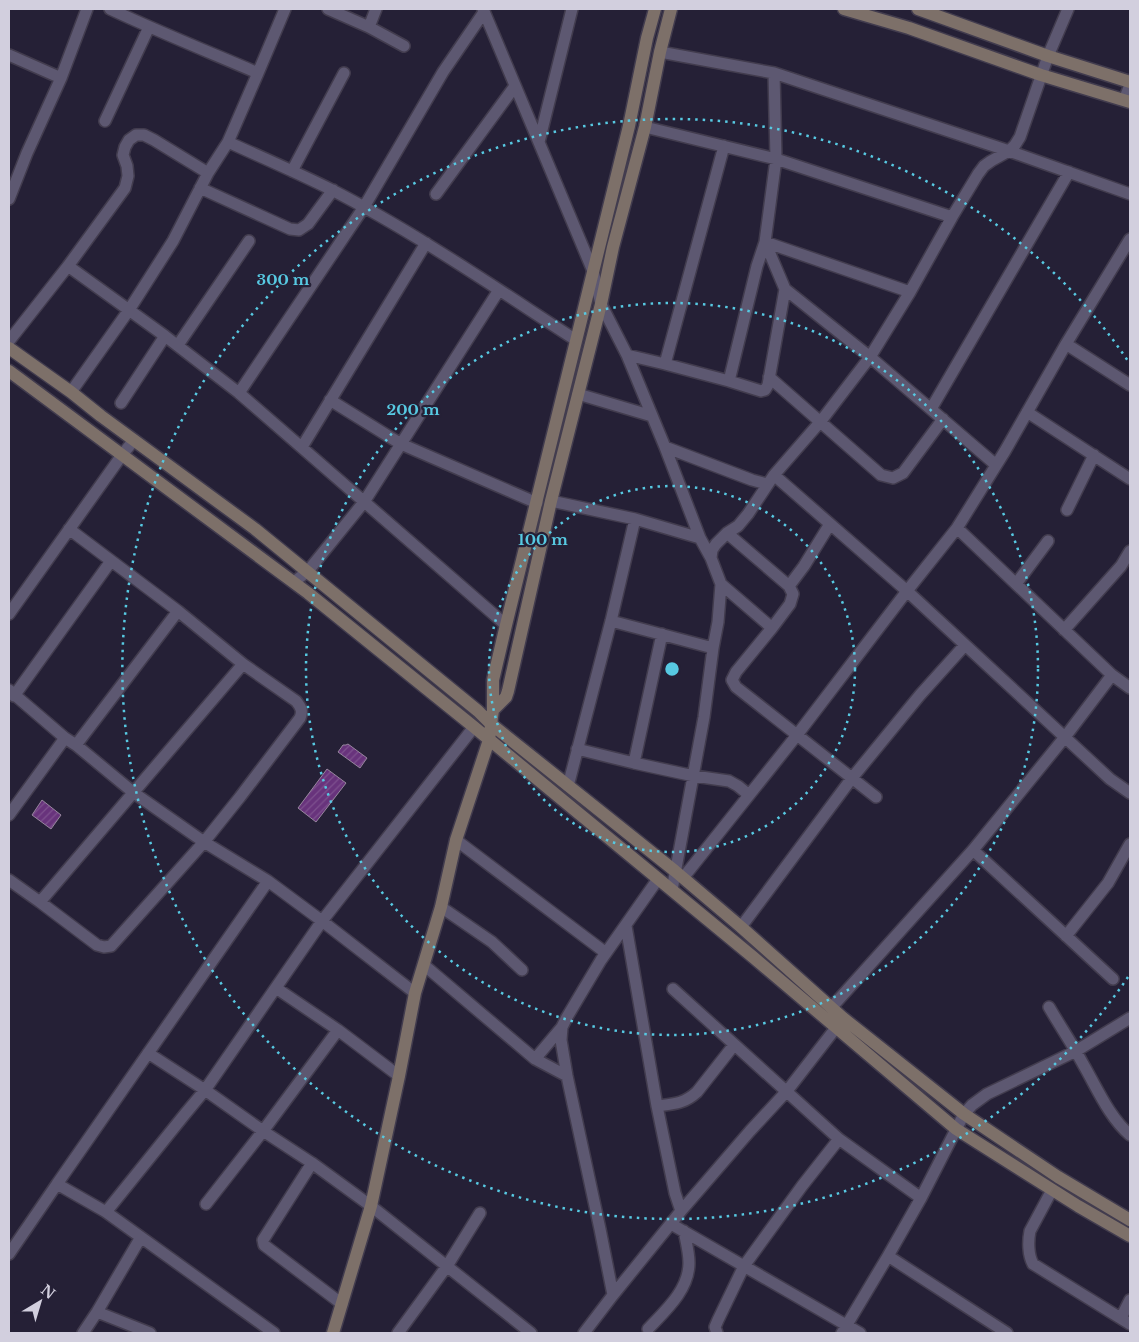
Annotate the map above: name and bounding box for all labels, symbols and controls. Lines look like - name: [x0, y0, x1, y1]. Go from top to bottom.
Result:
- text: 300 m: [257, 270, 310, 289]
- text: 200 m: [387, 400, 440, 419]
- text: 100 m: [518, 530, 568, 549]
- centre of rings: [663, 660, 681, 678]
- north arrow: [15, 1277, 65, 1327]
- text: N: [37, 1281, 59, 1303]

